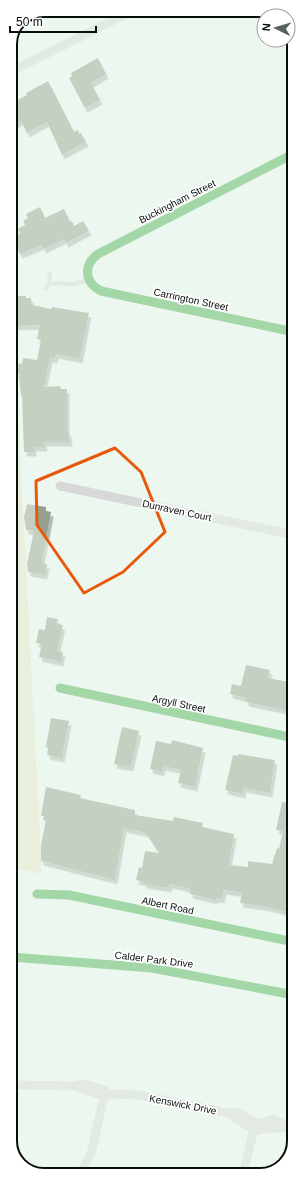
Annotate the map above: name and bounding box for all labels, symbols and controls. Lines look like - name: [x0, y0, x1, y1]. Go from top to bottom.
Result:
- scale bar: [10, 8, 96, 34]
- north arrow: [256, 8, 296, 48]
- text: 50 m: [16, 15, 43, 29]
- text: N: [260, 23, 272, 32]
- street label: Buckingham Street: [137, 177, 218, 226]
- street label: Carrington Street: [153, 286, 229, 313]
- street label: Dunraven Court: [141, 498, 213, 523]
- street label: Argyll Street: [151, 692, 207, 715]
- street label: Albert Road: [141, 895, 195, 916]
- street label: Calder Park Drive: [114, 949, 194, 970]
- street label: Kenswick Drive: [148, 1093, 218, 1116]

